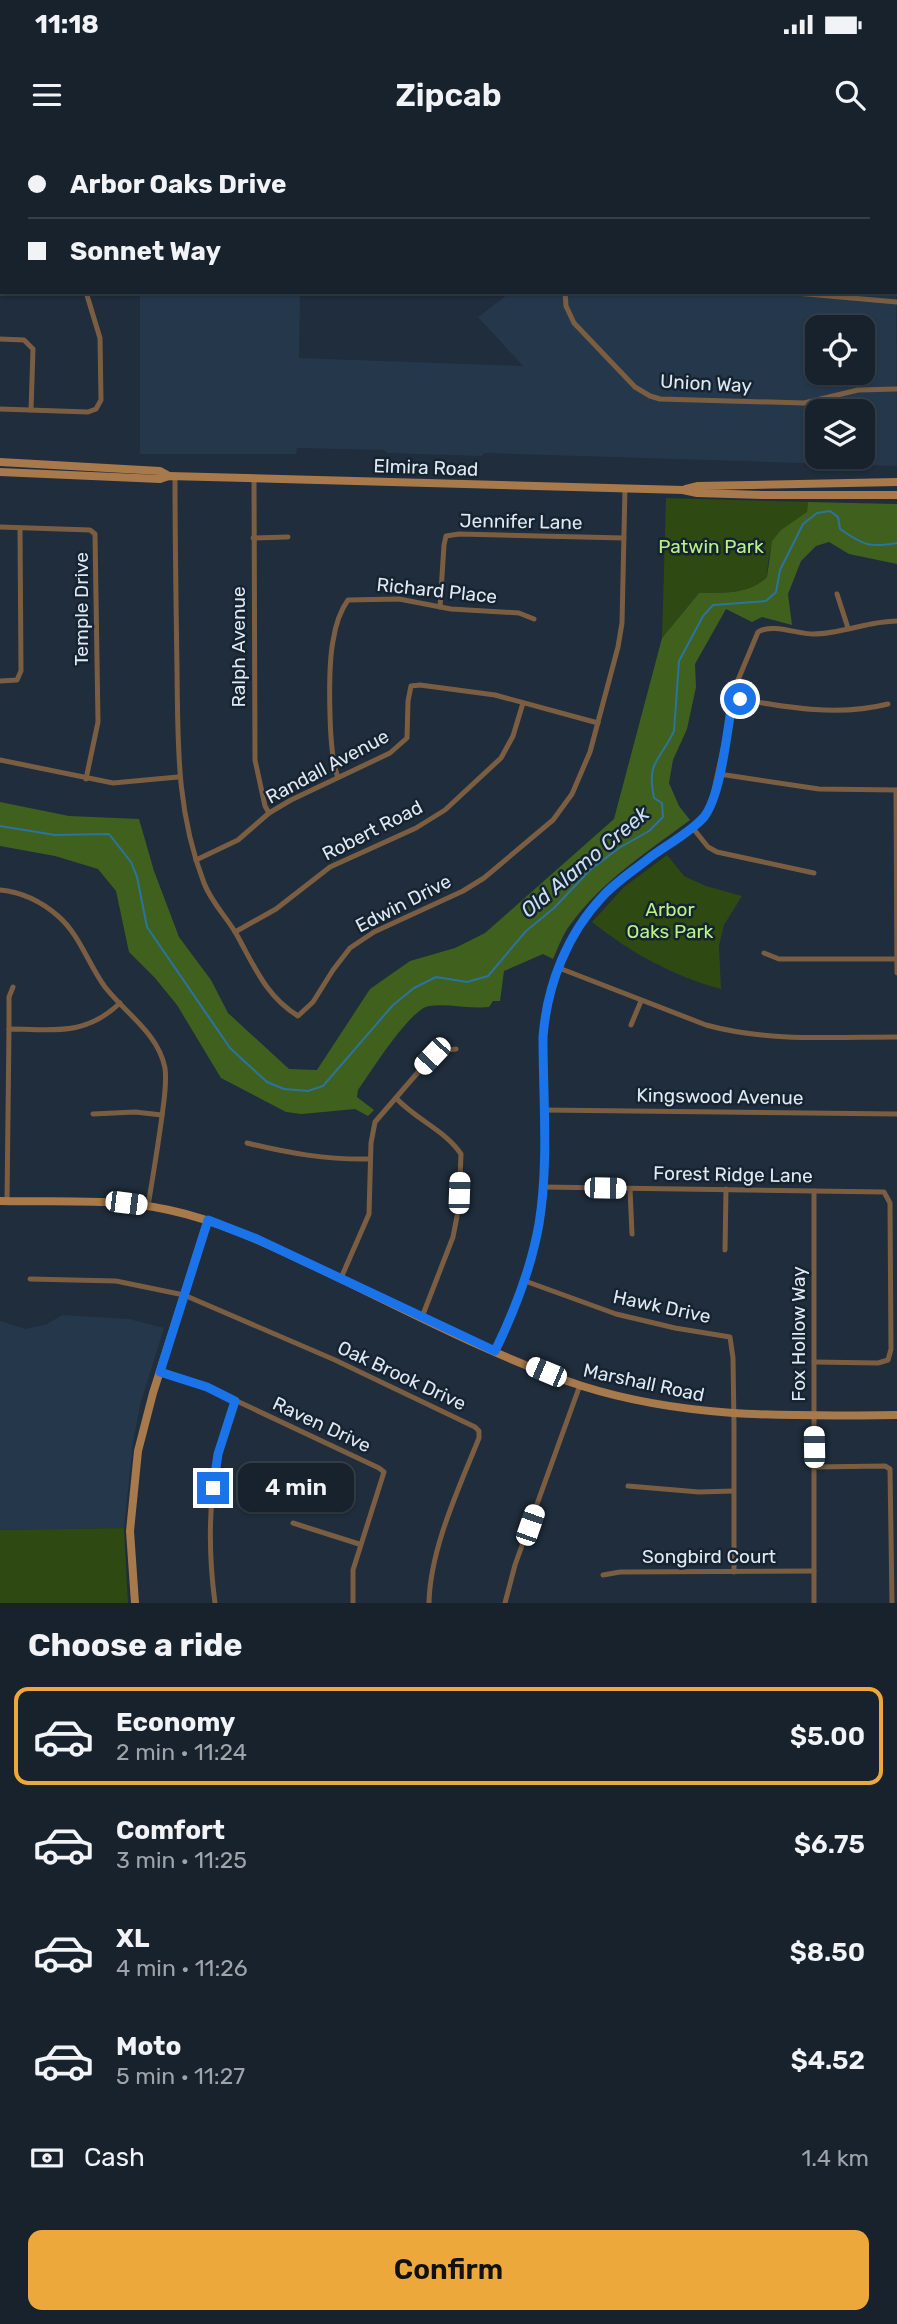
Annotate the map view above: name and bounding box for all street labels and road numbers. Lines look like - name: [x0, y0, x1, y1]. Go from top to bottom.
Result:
- street label: Union Way: [660, 370, 752, 397]
- street label: Elmira Road: [373, 454, 479, 481]
- street label: Jennifer Lane: [459, 509, 583, 534]
- street label: Temple Drive: [70, 552, 93, 666]
- street label: Richard Place: [376, 573, 498, 608]
- street label: Ralph Avenue: [227, 586, 250, 708]
- street label: Randall Avenue: [262, 724, 393, 809]
- street label: Robert Road: [318, 795, 426, 866]
- street label: Edwin Drive: [351, 869, 455, 937]
- street label: Kingswood Avenue: [636, 1084, 804, 1109]
- street label: Forest Ridge Lane: [653, 1162, 813, 1187]
- street label: Fox Hollow Way: [787, 1266, 810, 1402]
- street label: Hawk Drive: [611, 1285, 713, 1328]
- street label: Oak Brook Drive: [334, 1336, 470, 1415]
- street label: Marshall Road: [581, 1358, 707, 1407]
- street label: Raven Drive: [269, 1392, 374, 1457]
- street label: Songbird Court: [642, 1545, 777, 1568]

